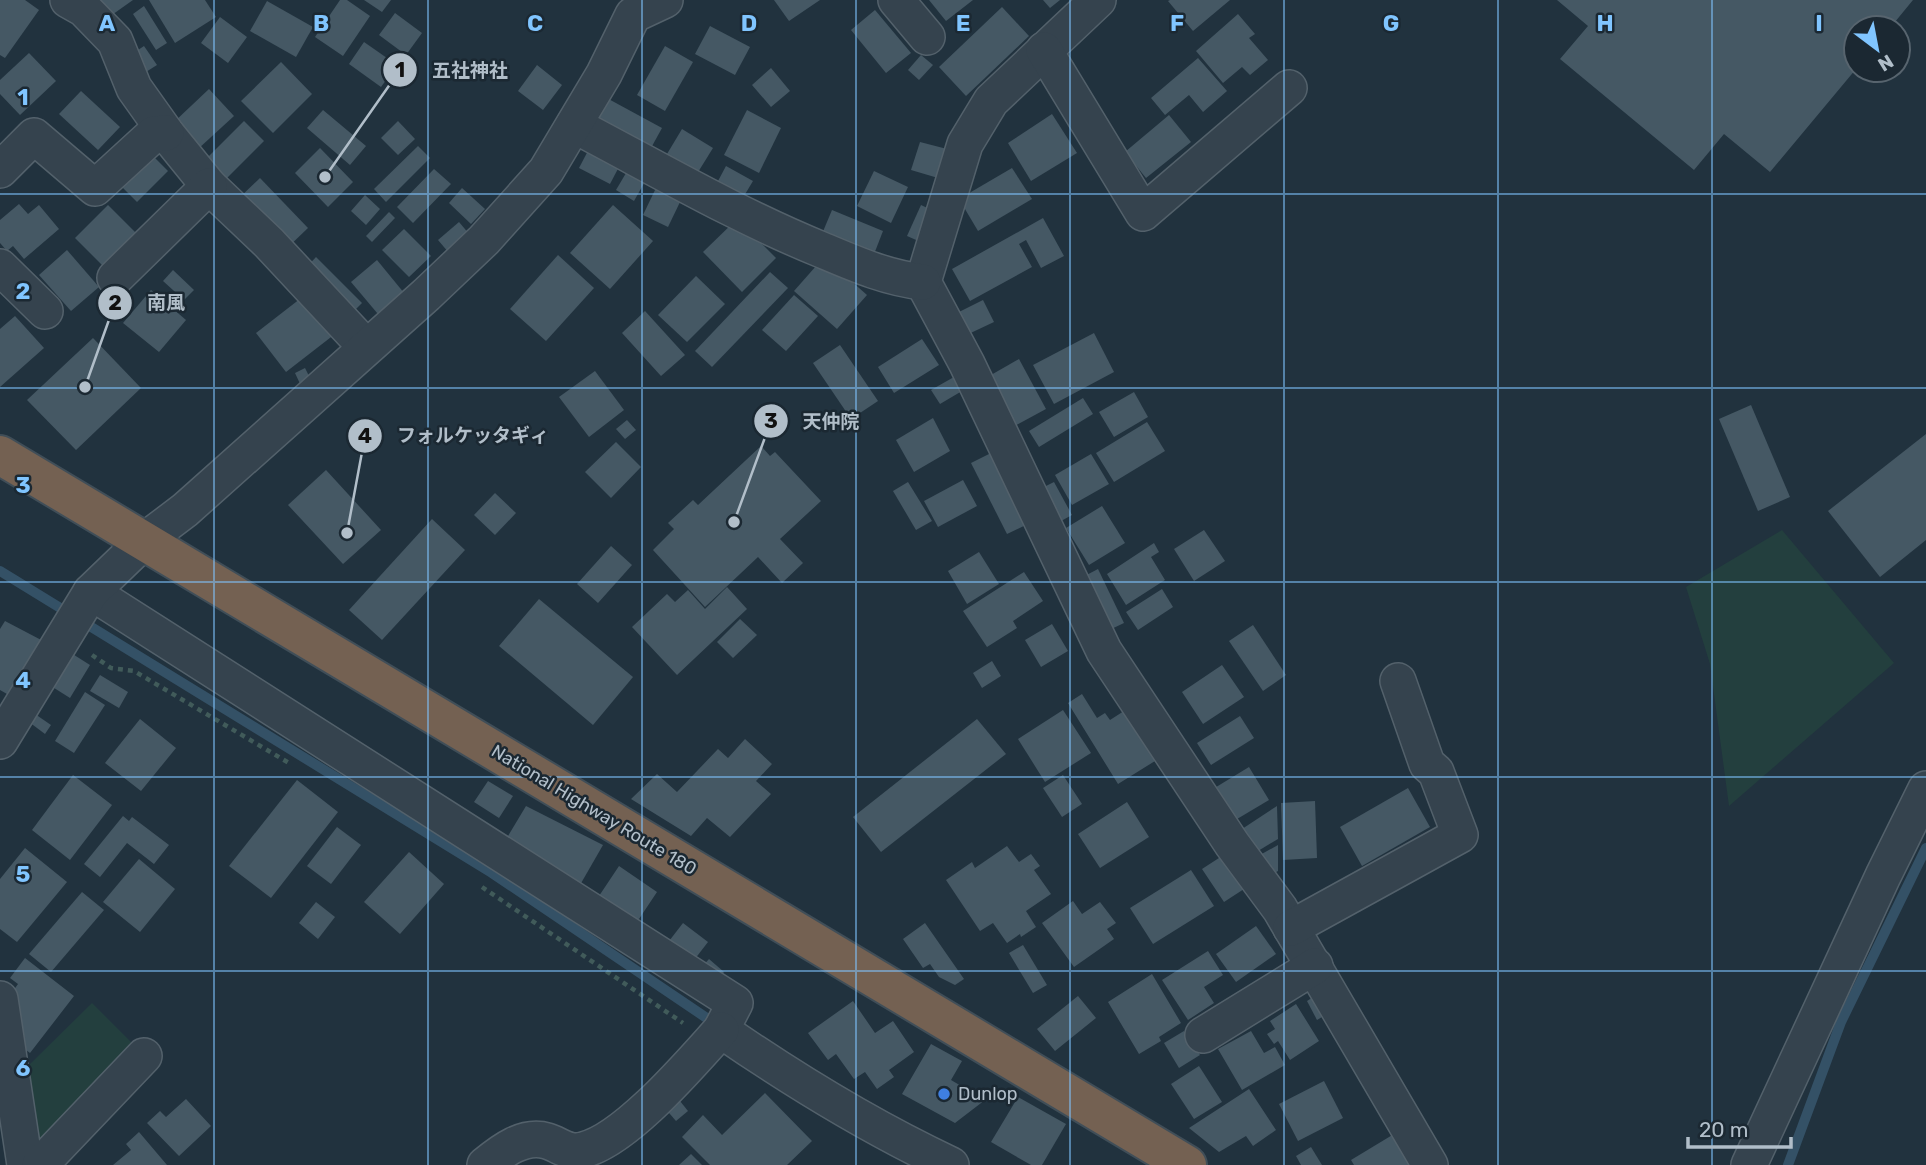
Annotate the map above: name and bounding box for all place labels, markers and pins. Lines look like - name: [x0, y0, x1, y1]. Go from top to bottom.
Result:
- callout: 五社神社: [383, 50, 522, 90]
- callout: 南風: [98, 283, 199, 323]
- callout: 天仲院: [753, 401, 873, 441]
- callout: フォルケッタギィ: [348, 416, 563, 456]
- place label: Dunlop: [958, 1083, 1018, 1105]
- marker: Dunlop: [936, 1086, 952, 1102]

